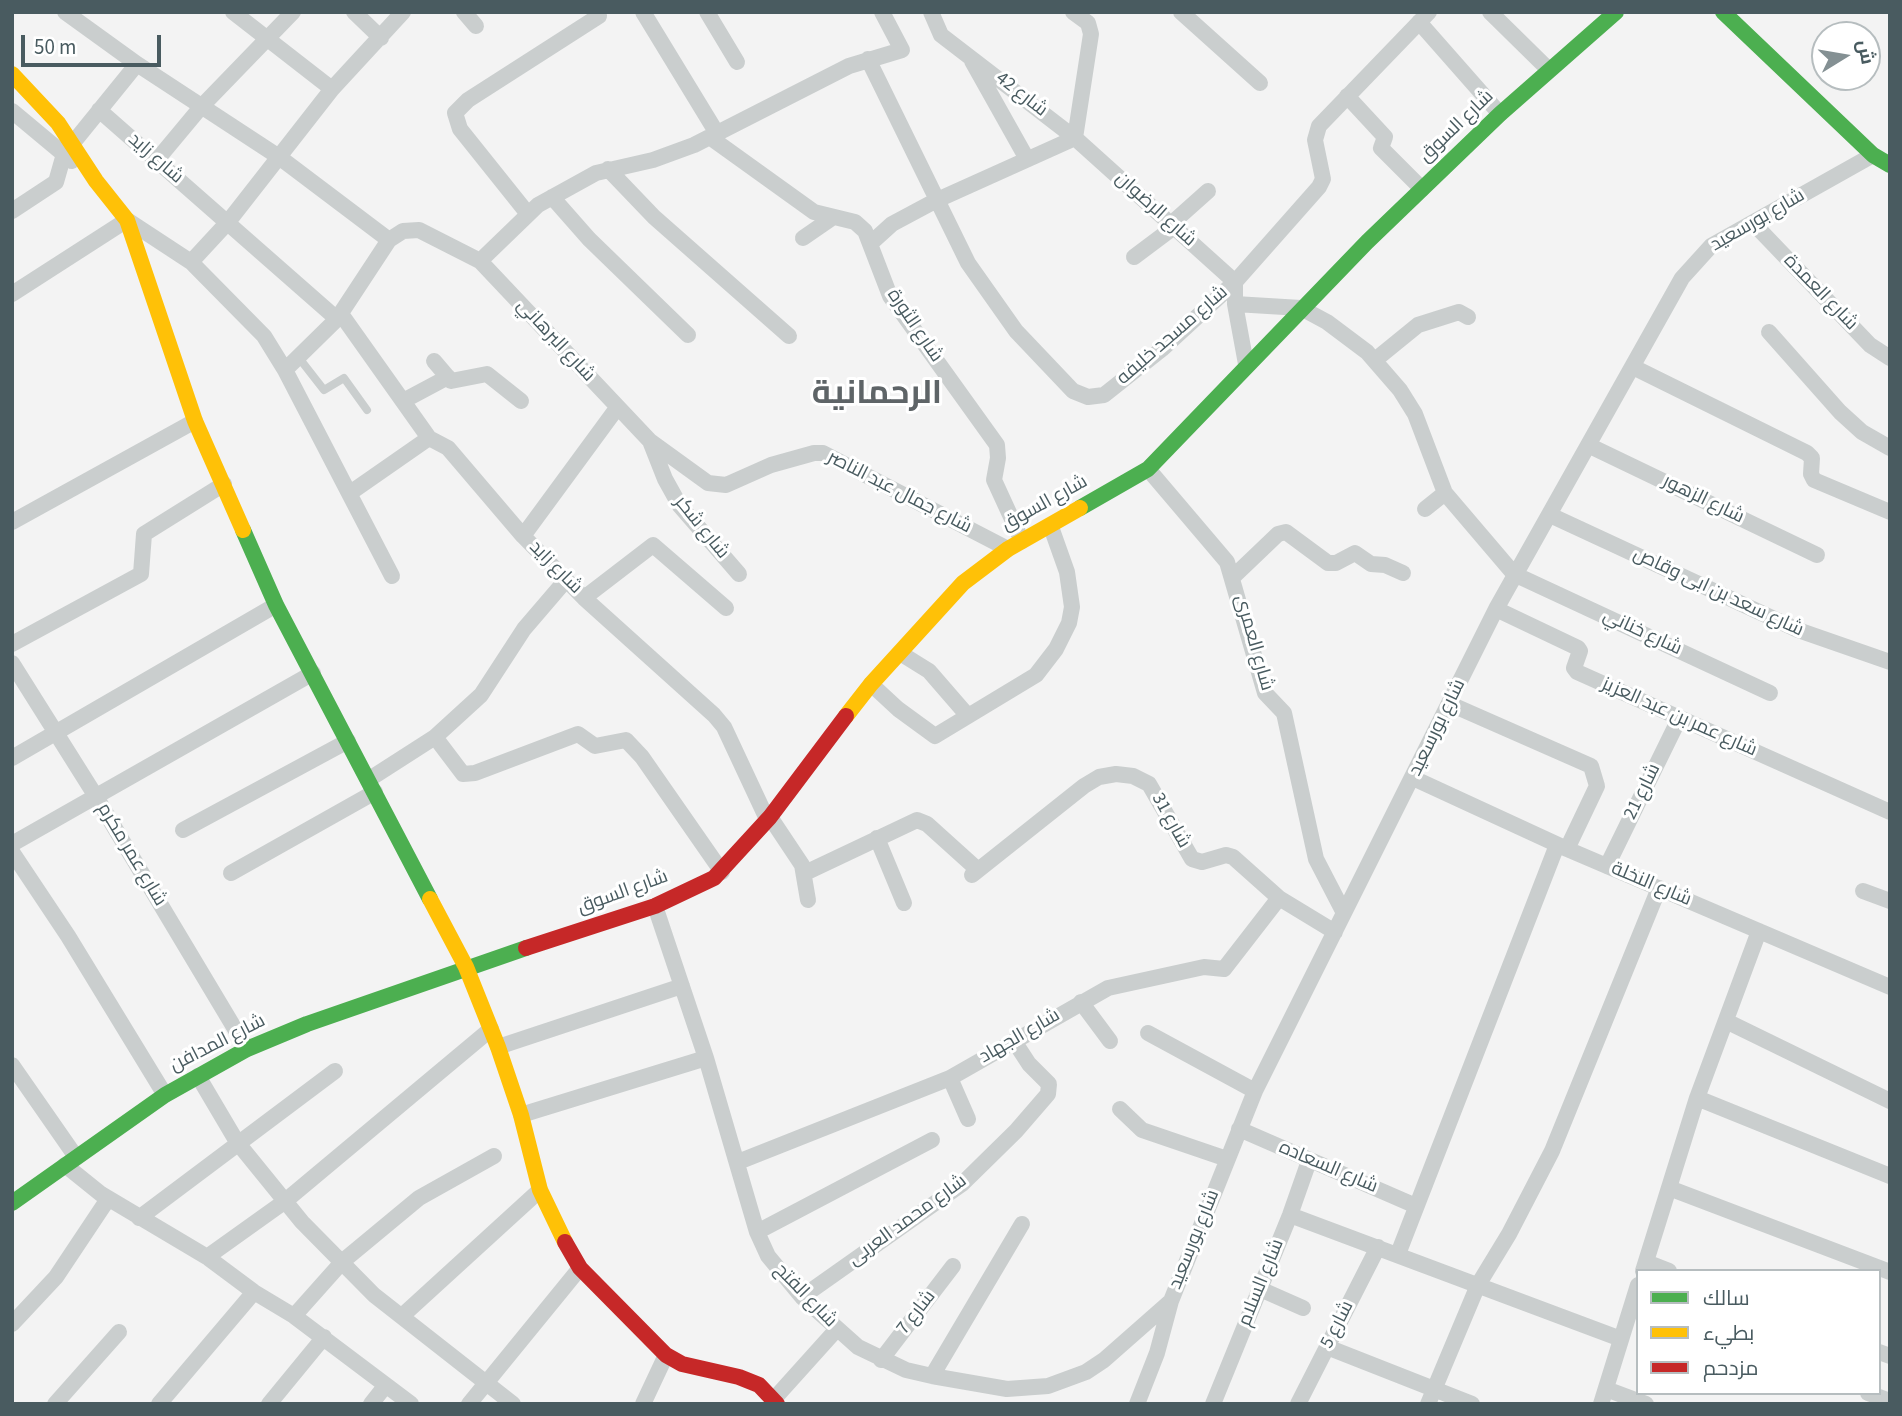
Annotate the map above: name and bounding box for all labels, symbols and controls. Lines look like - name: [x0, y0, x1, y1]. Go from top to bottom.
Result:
- scale bar: [24, 21, 164, 65]
- north arrow: [1811, 21, 1881, 91]
- text: 50 m: [34, 32, 76, 62]
- text: ش: [1850, 38, 1881, 67]
- street label: شارع 42: [991, 68, 1051, 122]
- street label: شارع السوق: [1415, 86, 1499, 168]
- street label: شارع زايد: [123, 129, 187, 189]
- street label: شارع الرضوان: [1110, 168, 1200, 252]
- street label: شارع بورسعيد: [1707, 185, 1809, 257]
- street label: شارع العمدة: [1778, 250, 1862, 336]
- street label: شارع مسجد خليفه: [1113, 282, 1233, 390]
- street label: شارع الثورة: [881, 285, 947, 367]
- street label: شارع البرهاني: [511, 295, 599, 387]
- district label: الرحمانية: [812, 376, 942, 416]
- street label: شارع جمال عبد الناصر: [823, 447, 975, 539]
- street label: شارع السوق: [998, 471, 1092, 537]
- street label: شارع الزهور: [1659, 471, 1747, 529]
- street label: شارع شكر: [669, 492, 733, 564]
- street label: شارع زايد: [524, 537, 586, 599]
- street label: شارع سعد بن ابى وقاص: [1629, 543, 1807, 643]
- street label: شارع العمرى: [1228, 592, 1278, 694]
- street label: شارع خناني: [1599, 605, 1685, 661]
- street label: شارع عمر بن عبد العزيز: [1598, 674, 1760, 762]
- street label: شارع بورسعيد: [1405, 676, 1471, 780]
- street label: شارع 21: [1620, 760, 1666, 824]
- street label: شارع 31: [1146, 789, 1194, 853]
- street label: شارع عمر مكرم: [91, 799, 171, 911]
- street label: شارع النخلة: [1608, 858, 1694, 912]
- street label: شارع السوق: [575, 866, 671, 920]
- street label: شارع الجهاد: [975, 1005, 1065, 1069]
- street label: شارع المدافن: [167, 1010, 269, 1078]
- street label: شارع السعاده: [1275, 1137, 1381, 1199]
- street label: شارع محمد العربى: [844, 1170, 972, 1272]
- street label: شارع بورسعيد: [1165, 1187, 1225, 1293]
- street label: شارع السلام: [1234, 1236, 1290, 1330]
- street label: شارع الفتح: [769, 1259, 841, 1333]
- legend: [1636, 1269, 1881, 1395]
- text: سالك: [1703, 1283, 1750, 1313]
- street label: شارع 7: [893, 1286, 941, 1340]
- street label: شارع 5: [1316, 1298, 1360, 1352]
- text: بطيء: [1703, 1318, 1754, 1348]
- text: مزدحم: [1703, 1353, 1758, 1383]

